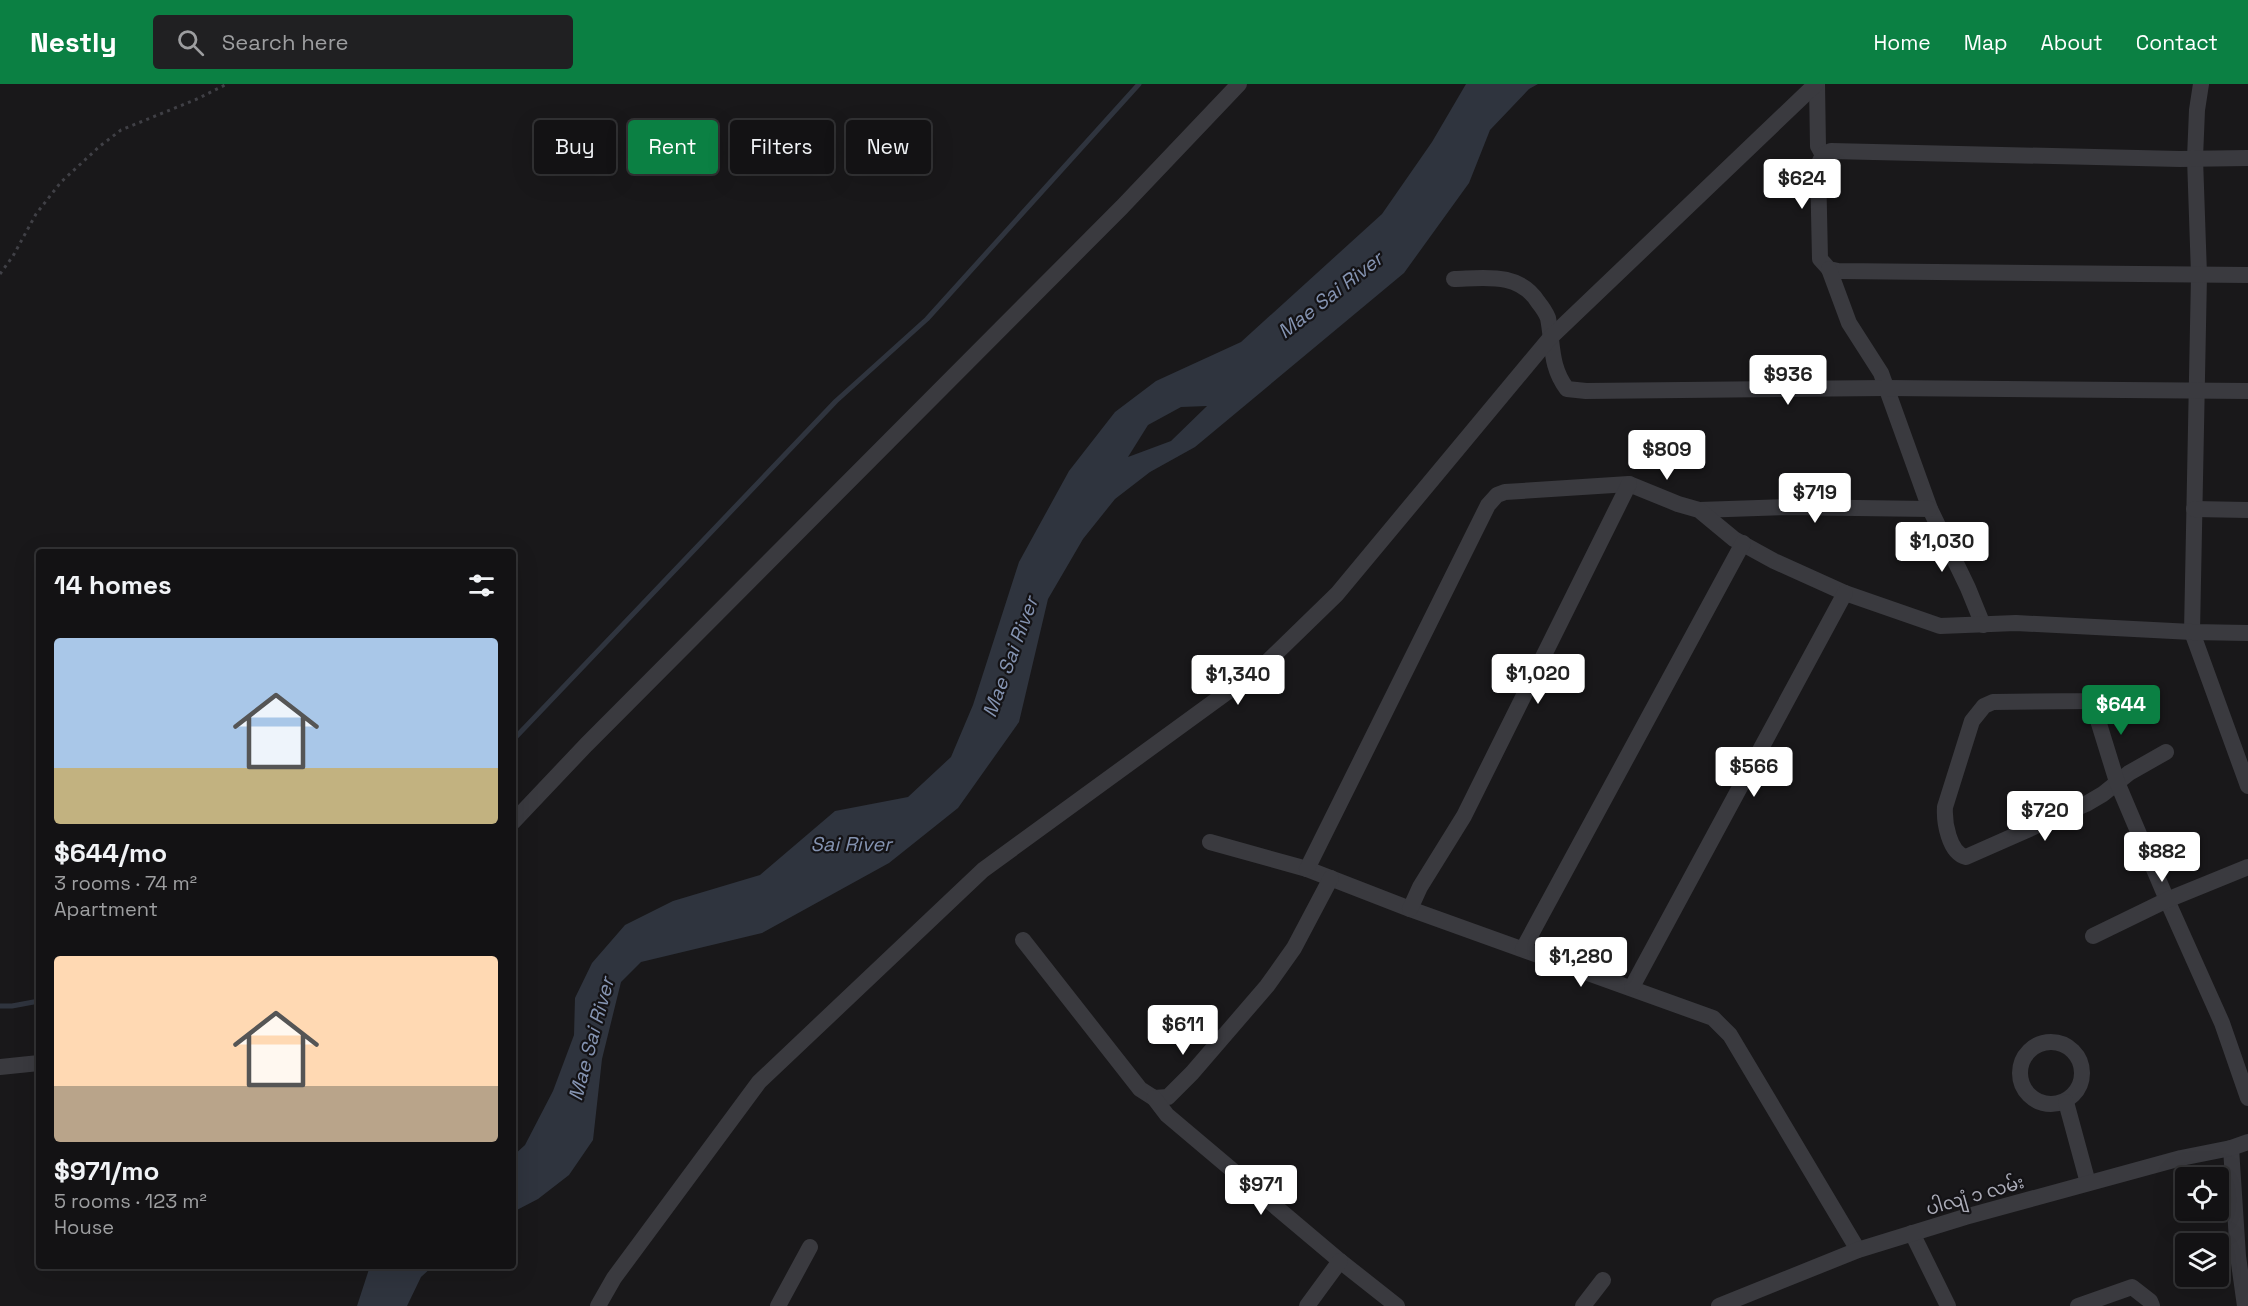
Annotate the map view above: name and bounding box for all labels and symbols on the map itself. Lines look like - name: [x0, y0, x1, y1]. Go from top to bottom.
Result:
- pin: $624: [1766, 159, 1838, 210]
- water label: Mae Sai River: [1272, 244, 1390, 344]
- pin: $936: [1752, 355, 1824, 406]
- pin: $809: [1631, 430, 1703, 481]
- pin: $719: [1779, 473, 1851, 524]
- pin: $1,030: [1893, 522, 1991, 573]
- water label: Mae Sai River: [976, 591, 1045, 721]
- pin: $1,020: [1489, 654, 1587, 705]
- pin: $1,340: [1189, 655, 1287, 706]
- pin: $644: [2085, 685, 2157, 736]
- pin: $566: [1718, 747, 1790, 798]
- pin: $720: [2009, 791, 2081, 842]
- water label: Sai River: [810, 831, 894, 857]
- pin: $882: [2126, 832, 2198, 883]
- pin: $1,280: [1532, 937, 1630, 988]
- water label: Mae Sai River: [562, 972, 621, 1103]
- pin: $611: [1147, 1005, 1219, 1056]
- pin: $971: [1225, 1165, 1297, 1216]
- street label: ပါလျံ ၁ လမ်း: [1923, 1169, 2028, 1224]

